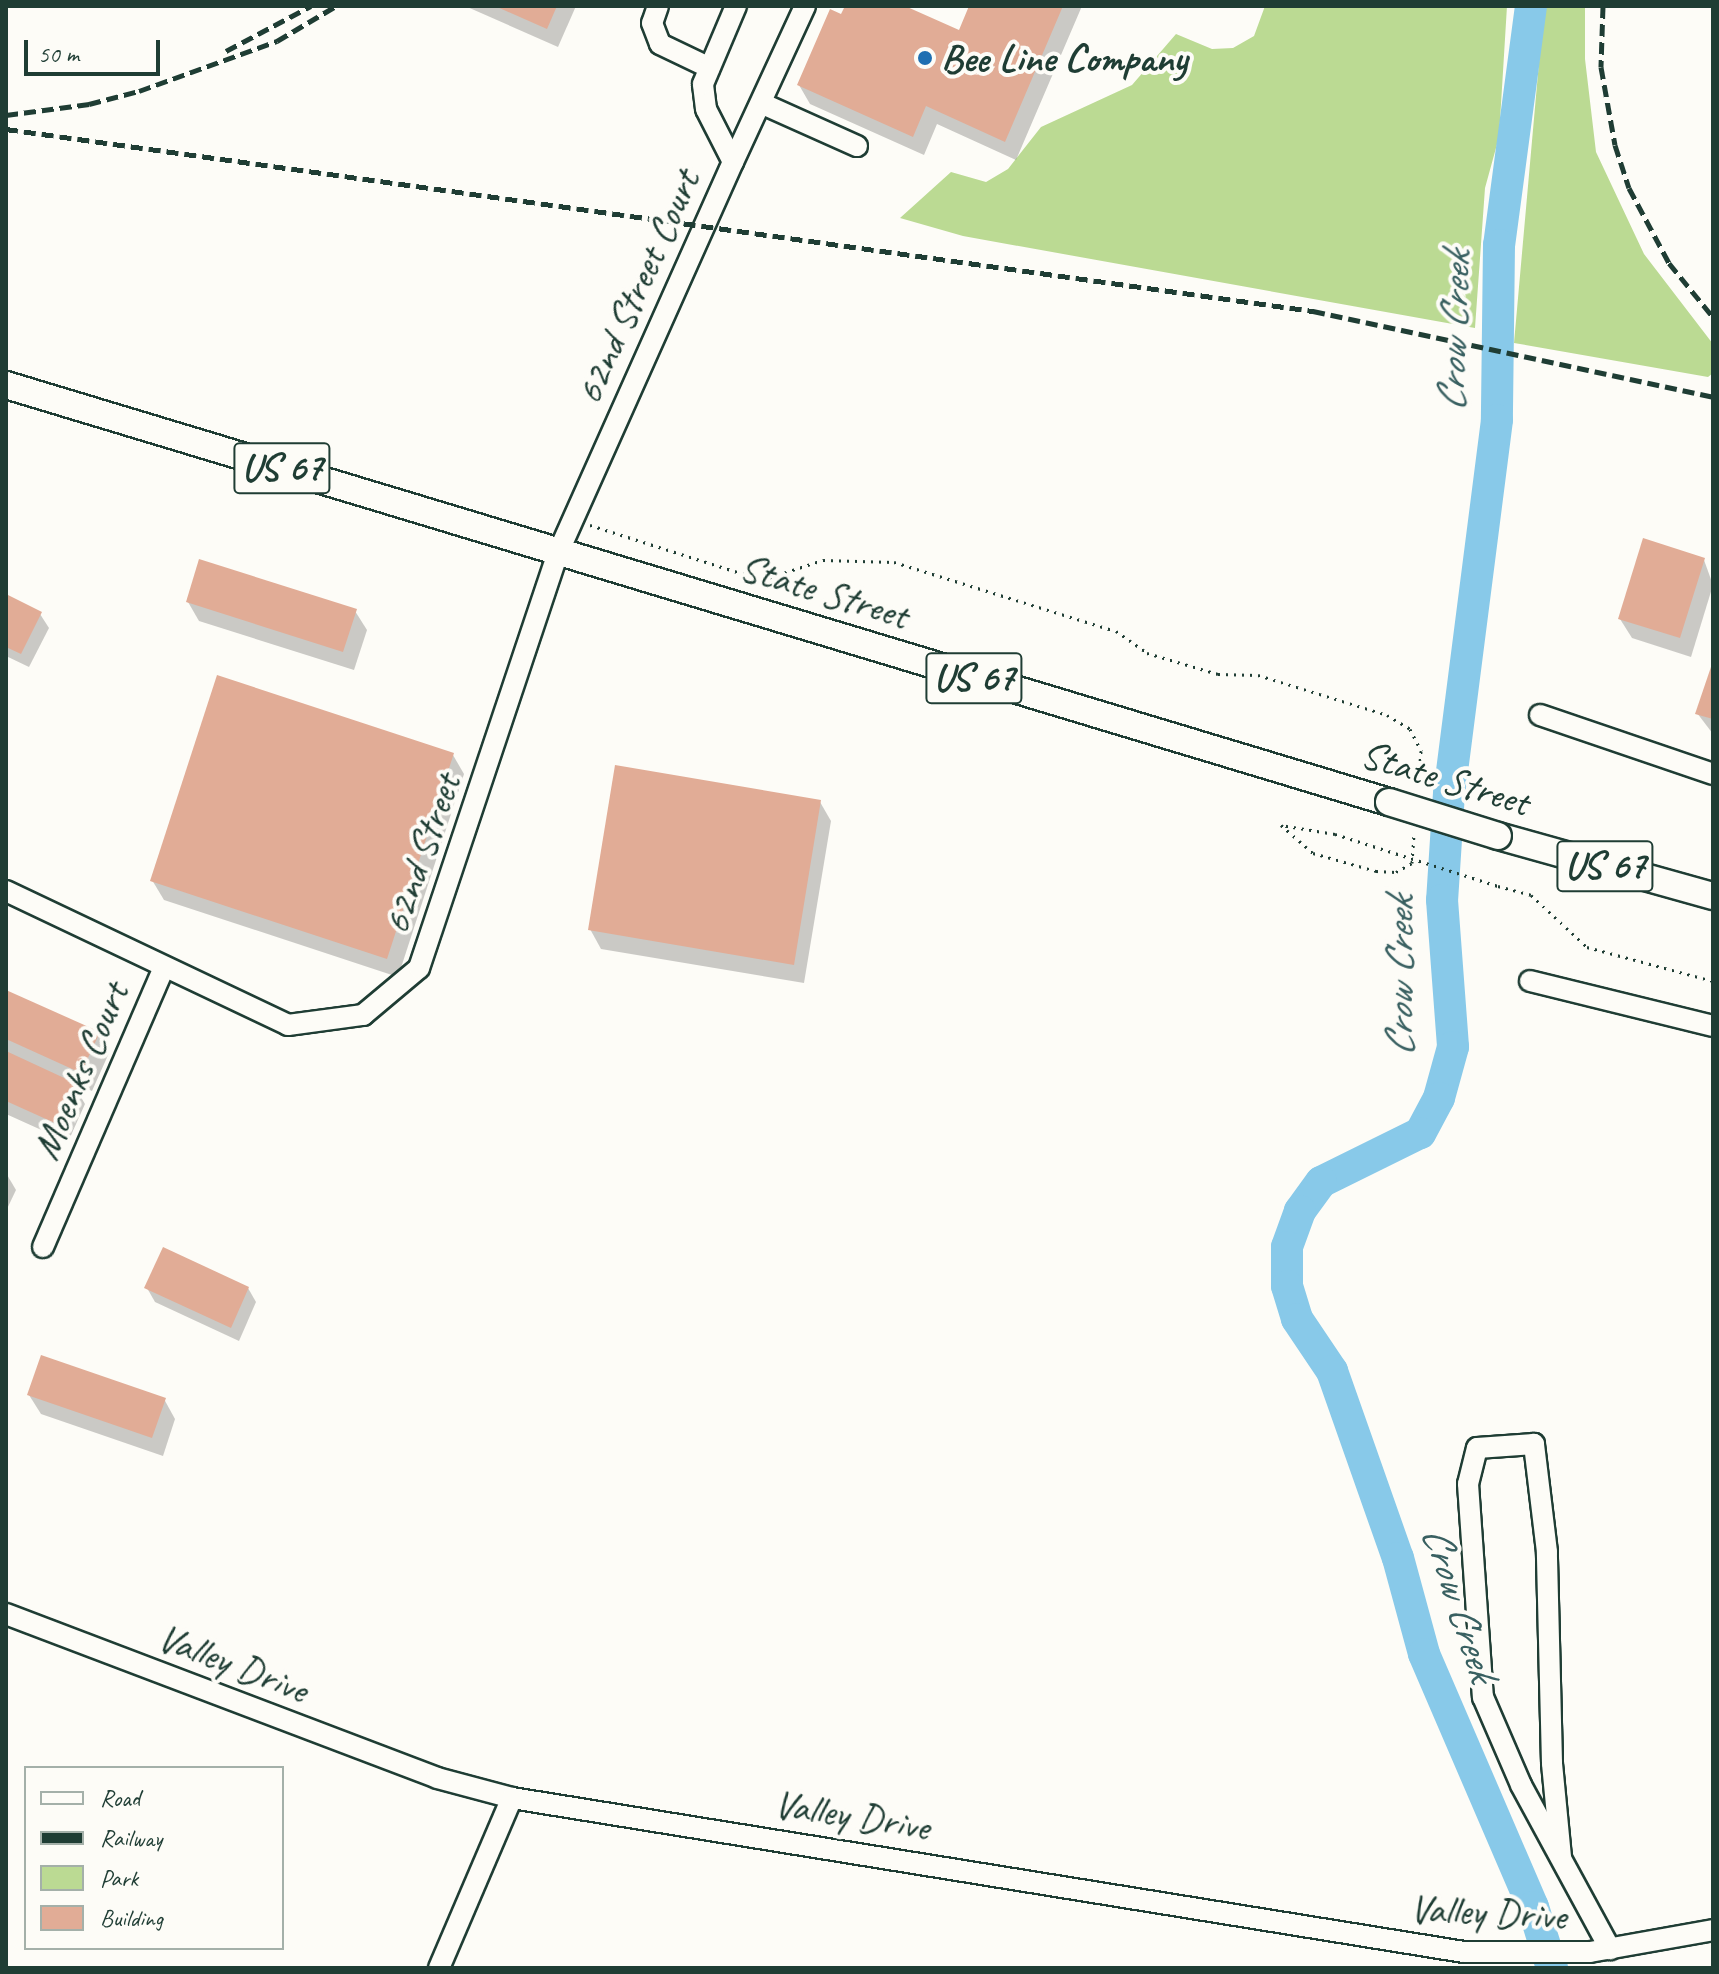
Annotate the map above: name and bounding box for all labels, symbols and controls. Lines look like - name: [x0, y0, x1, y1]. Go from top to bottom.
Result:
- scale bar: [28, 24, 164, 74]
- place label: Bee Line Company: [941, 34, 1185, 82]
- text: 50 m: [38, 39, 79, 69]
- marker: Bee Line Company: [916, 49, 934, 67]
- street label: 62nd Street Court: [564, 162, 710, 412]
- water label: Crow Creek: [1426, 252, 1482, 412]
- road number: US 67: [232, 434, 332, 502]
- street label: State Street: [734, 543, 914, 639]
- road number: US 67: [924, 644, 1024, 712]
- street label: State Street: [1355, 730, 1535, 826]
- street label: 62nd Street: [371, 767, 471, 941]
- road number: US 67: [1555, 832, 1655, 900]
- water label: Crow Creek: [1375, 897, 1425, 1057]
- street label: Moenks Court: [21, 975, 139, 1167]
- water label: Crow Creek: [1410, 1519, 1508, 1687]
- street label: Valley Drive: [151, 1613, 315, 1713]
- legend: [24, 1766, 284, 1950]
- street label: Valley Drive: [771, 1779, 933, 1851]
- text: Road: [100, 1783, 140, 1813]
- text: Railway: [100, 1823, 162, 1853]
- text: Park: [100, 1863, 138, 1893]
- street label: Valley Drive: [1408, 1884, 1568, 1940]
- text: Building: [100, 1903, 163, 1933]

